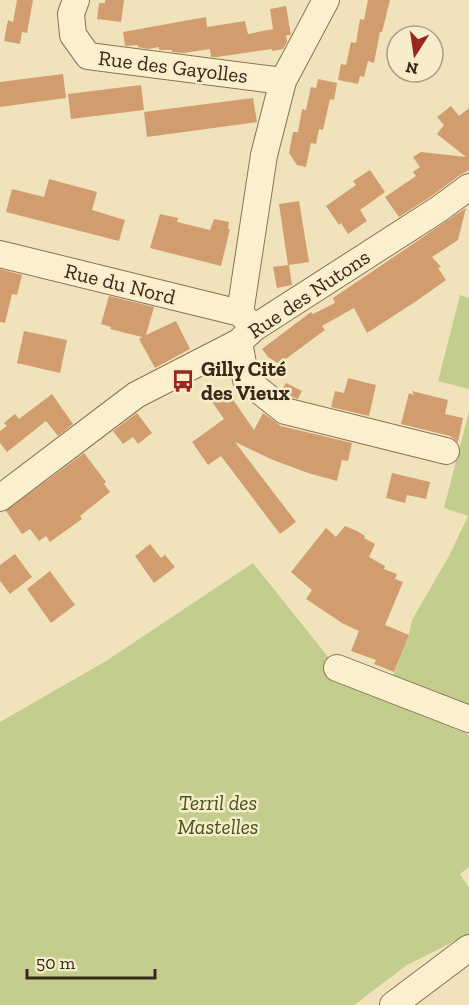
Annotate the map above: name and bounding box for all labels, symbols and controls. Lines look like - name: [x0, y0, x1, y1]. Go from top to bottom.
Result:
- north arrow: [385, 24, 445, 84]
- street label: Rue des Gayolles: [97, 45, 249, 88]
- text: N: [404, 58, 420, 79]
- street label: Rue des Nutons: [243, 244, 374, 343]
- street label: Rue du Nord: [62, 258, 179, 309]
- place label: Gilly Cité des Vieux: [201, 356, 290, 405]
- bus stop icon: Gilly Cité des Vieux: [170, 368, 196, 394]
- park label: Terril des Mastelles: [177, 790, 259, 839]
- scale bar: [27, 942, 154, 980]
- text: 50 m: [36, 952, 76, 974]

